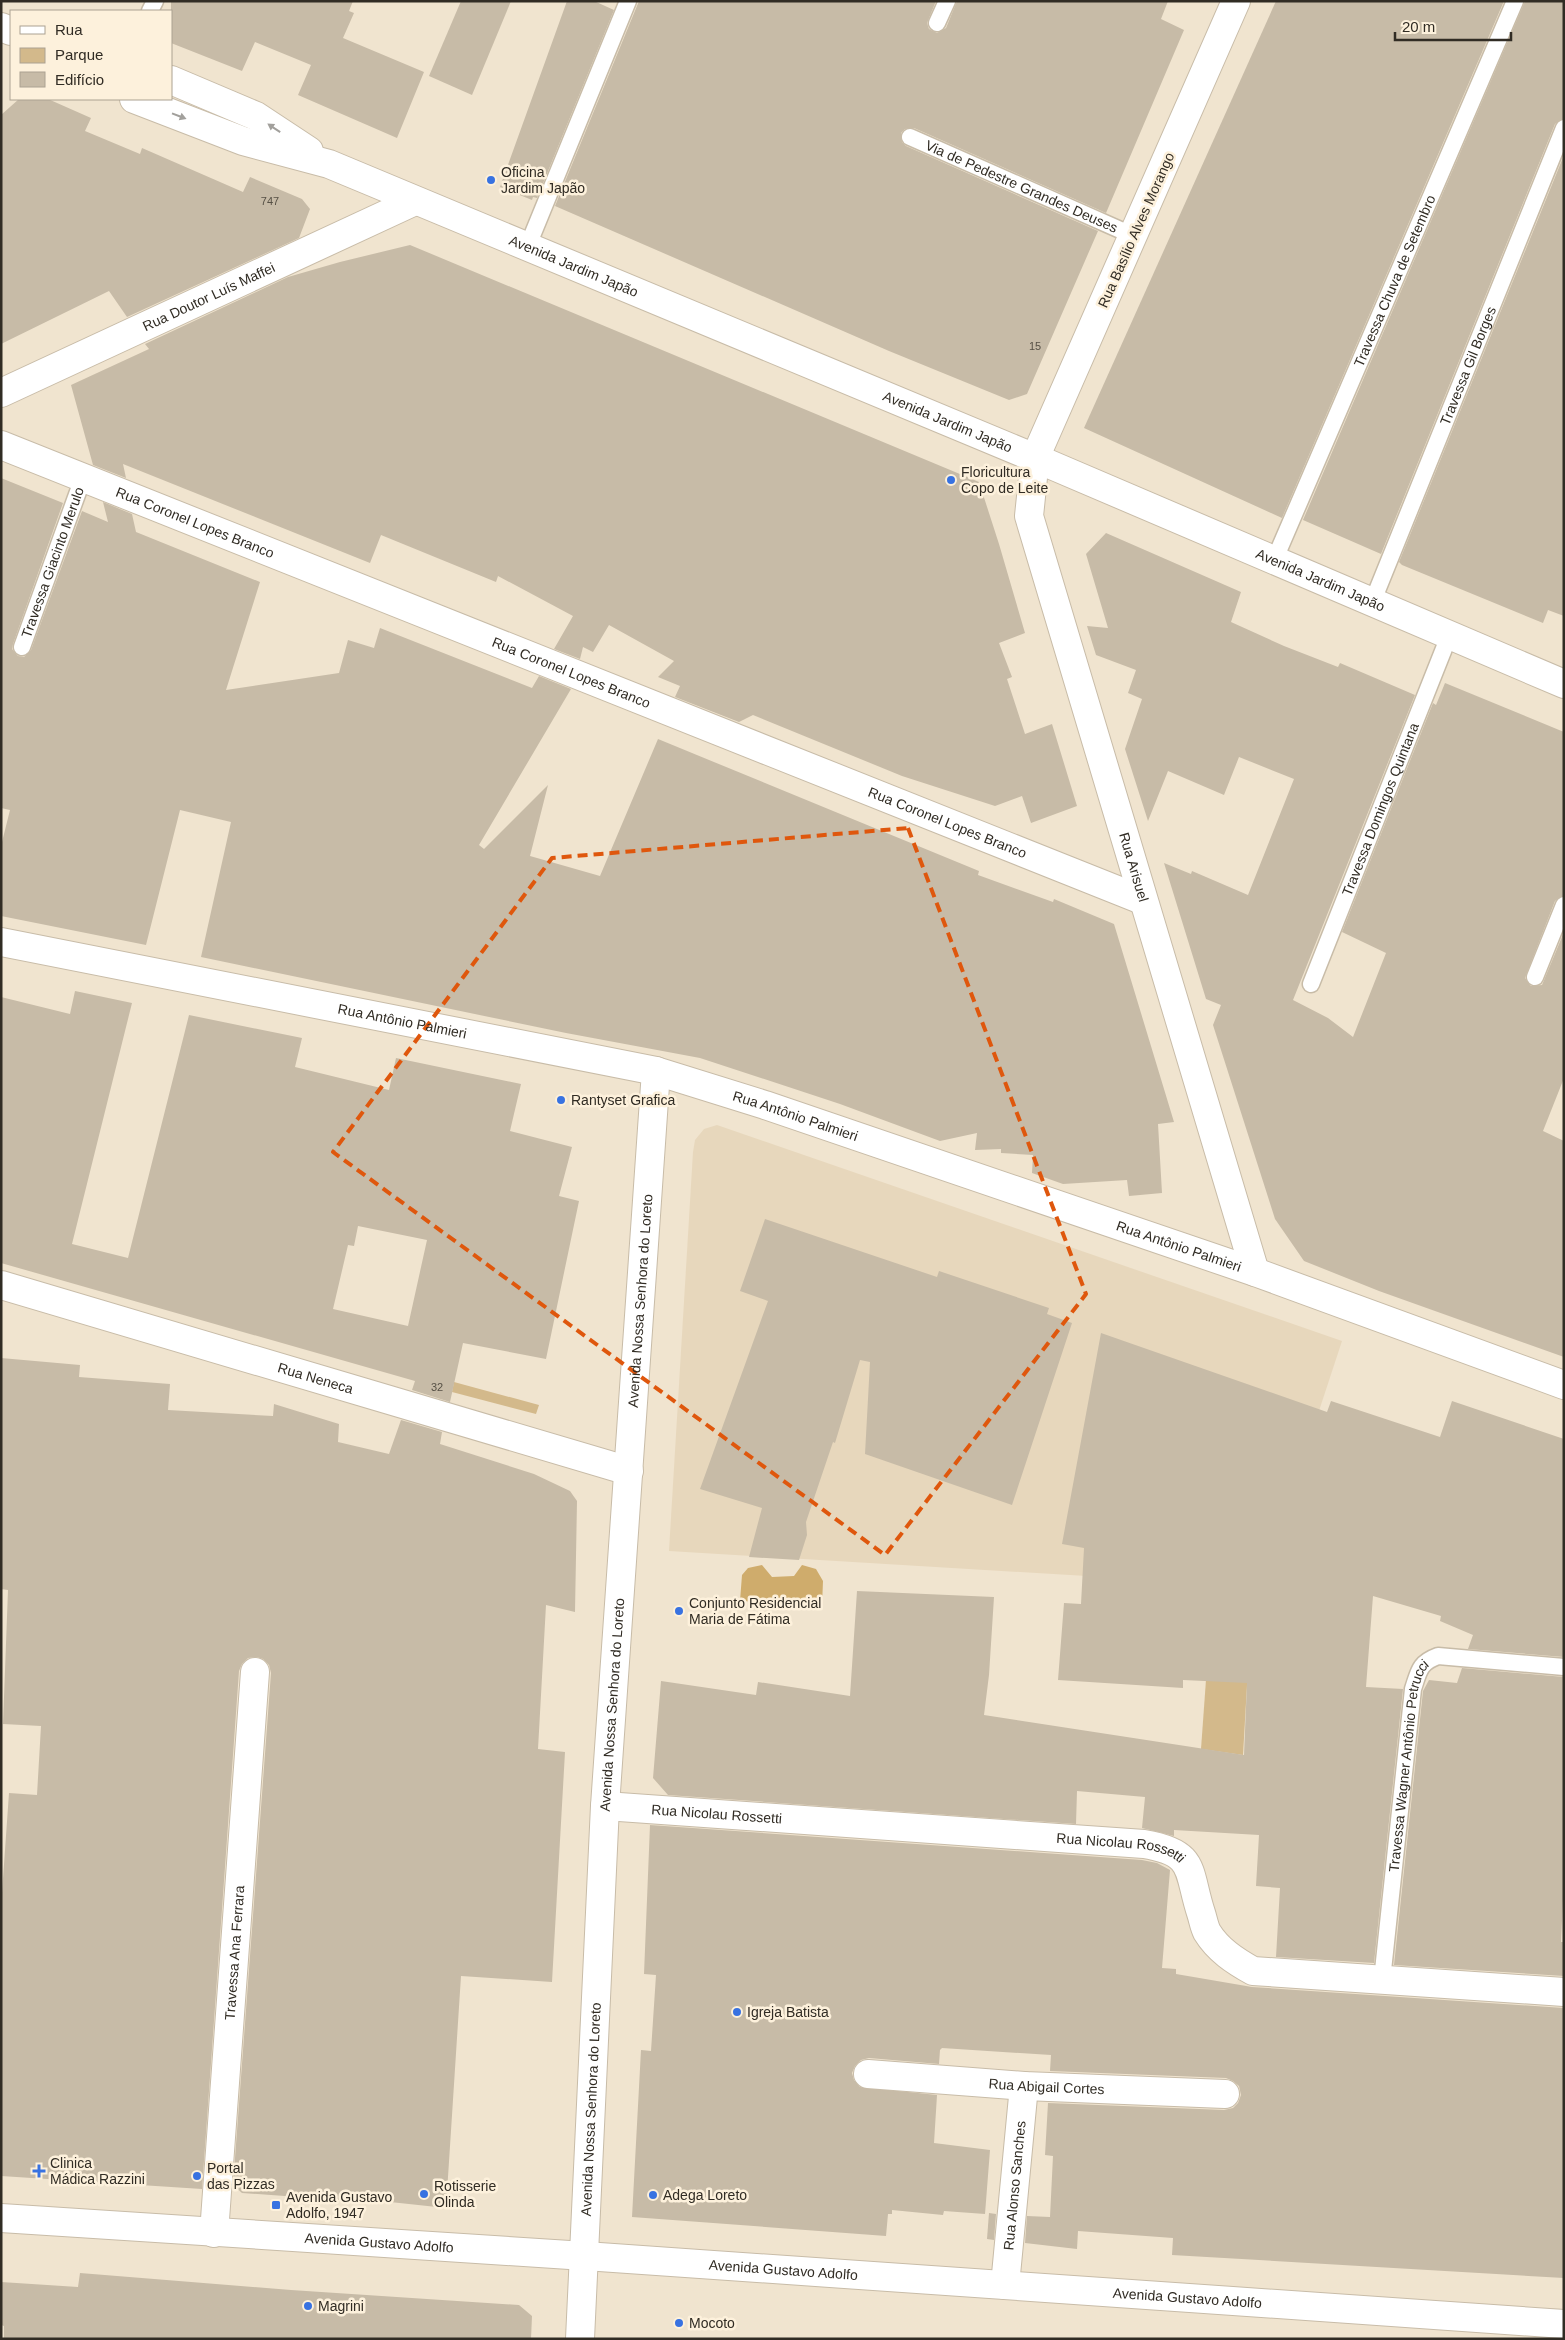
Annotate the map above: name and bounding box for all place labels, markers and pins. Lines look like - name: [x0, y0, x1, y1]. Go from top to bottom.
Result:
- place label: Oficina Jardim Japão: [501, 164, 585, 196]
- marker: Oficina Jardim Japão: [485, 174, 497, 186]
- place label: Floricultura Copo de Leite: [961, 464, 1048, 496]
- marker: Floricultura Copo de Leite: [945, 474, 957, 486]
- place label: Rantyset Grafica: [571, 1092, 675, 1108]
- marker: Rantyset Grafica: [555, 1094, 567, 1106]
- place label: Conjunto Residencial Maria de Fátima: [689, 1595, 821, 1627]
- marker: Conjunto Residencial Maria de Fátima: [673, 1605, 685, 1617]
- place label: Igreja Batista: [747, 2004, 829, 2020]
- marker: Igreja Batista: [731, 2006, 743, 2018]
- place label: Clinica Mádica Razzini: [50, 2155, 145, 2187]
- place label: Portal das Pizzas: [207, 2160, 275, 2192]
- marker: Clinica Mádica Razzini: [32, 2164, 46, 2178]
- marker: Portal das Pizzas: [191, 2170, 203, 2182]
- place label: Rotisserie Olinda: [434, 2178, 496, 2210]
- place label: Adega Loreto: [663, 2187, 747, 2203]
- marker: Rotisserie Olinda: [418, 2188, 430, 2200]
- place label: Avenida Gustavo Adolfo, 1947: [286, 2189, 393, 2221]
- marker: Adega Loreto: [647, 2189, 659, 2201]
- marker: Avenida Gustavo Adolfo, 1947: [270, 2199, 282, 2211]
- place label: Magrini: [318, 2298, 364, 2314]
- marker: Magrini: [302, 2300, 314, 2312]
- place label: Mocoto: [689, 2315, 735, 2331]
- marker: Mocoto: [673, 2317, 685, 2329]

